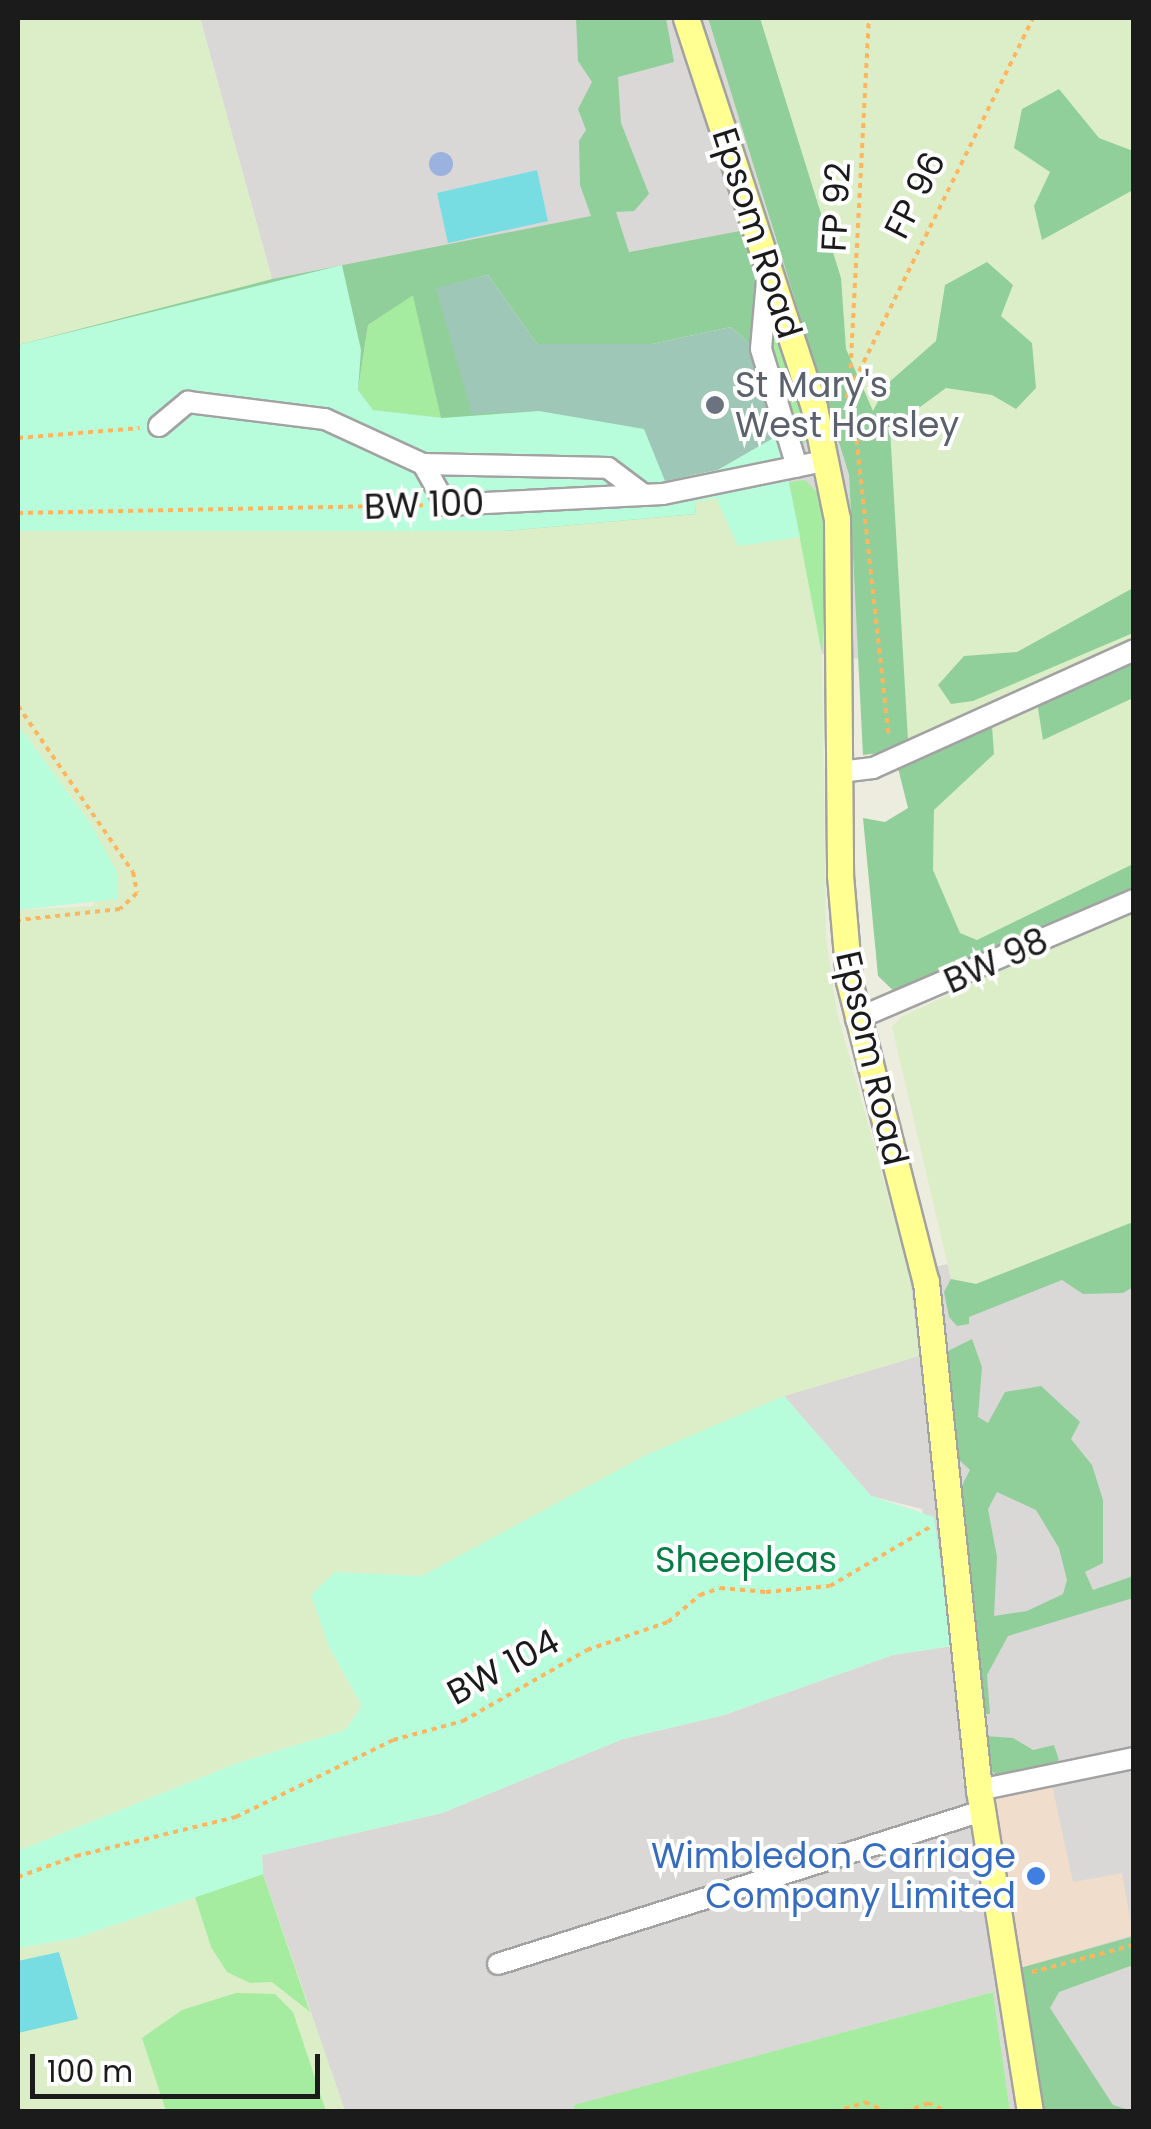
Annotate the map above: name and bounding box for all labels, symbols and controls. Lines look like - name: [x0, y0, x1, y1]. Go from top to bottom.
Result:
- street label: Epsom Road: [703, 123, 811, 343]
- street label: FP 96: [876, 145, 954, 245]
- street label: FP 92: [813, 161, 859, 253]
- place label: St Mary's West Horsley: [735, 364, 959, 446]
- marker: St Mary's West Horsley: [704, 394, 726, 416]
- street label: BW 100: [363, 482, 485, 528]
- street label: BW 98: [938, 920, 1054, 1002]
- street label: Epsom Road: [827, 947, 917, 1169]
- park label: Sheepleas: [655, 1539, 837, 1581]
- street label: BW 104: [440, 1620, 566, 1714]
- place label: Wimbledon Carriage Company Limited: [651, 1835, 1016, 1917]
- marker: Wimbledon Carriage Company Limited: [1025, 1865, 1047, 1887]
- scale bar: [35, 2034, 325, 2096]
- text: 100 m: [47, 2050, 133, 2093]

